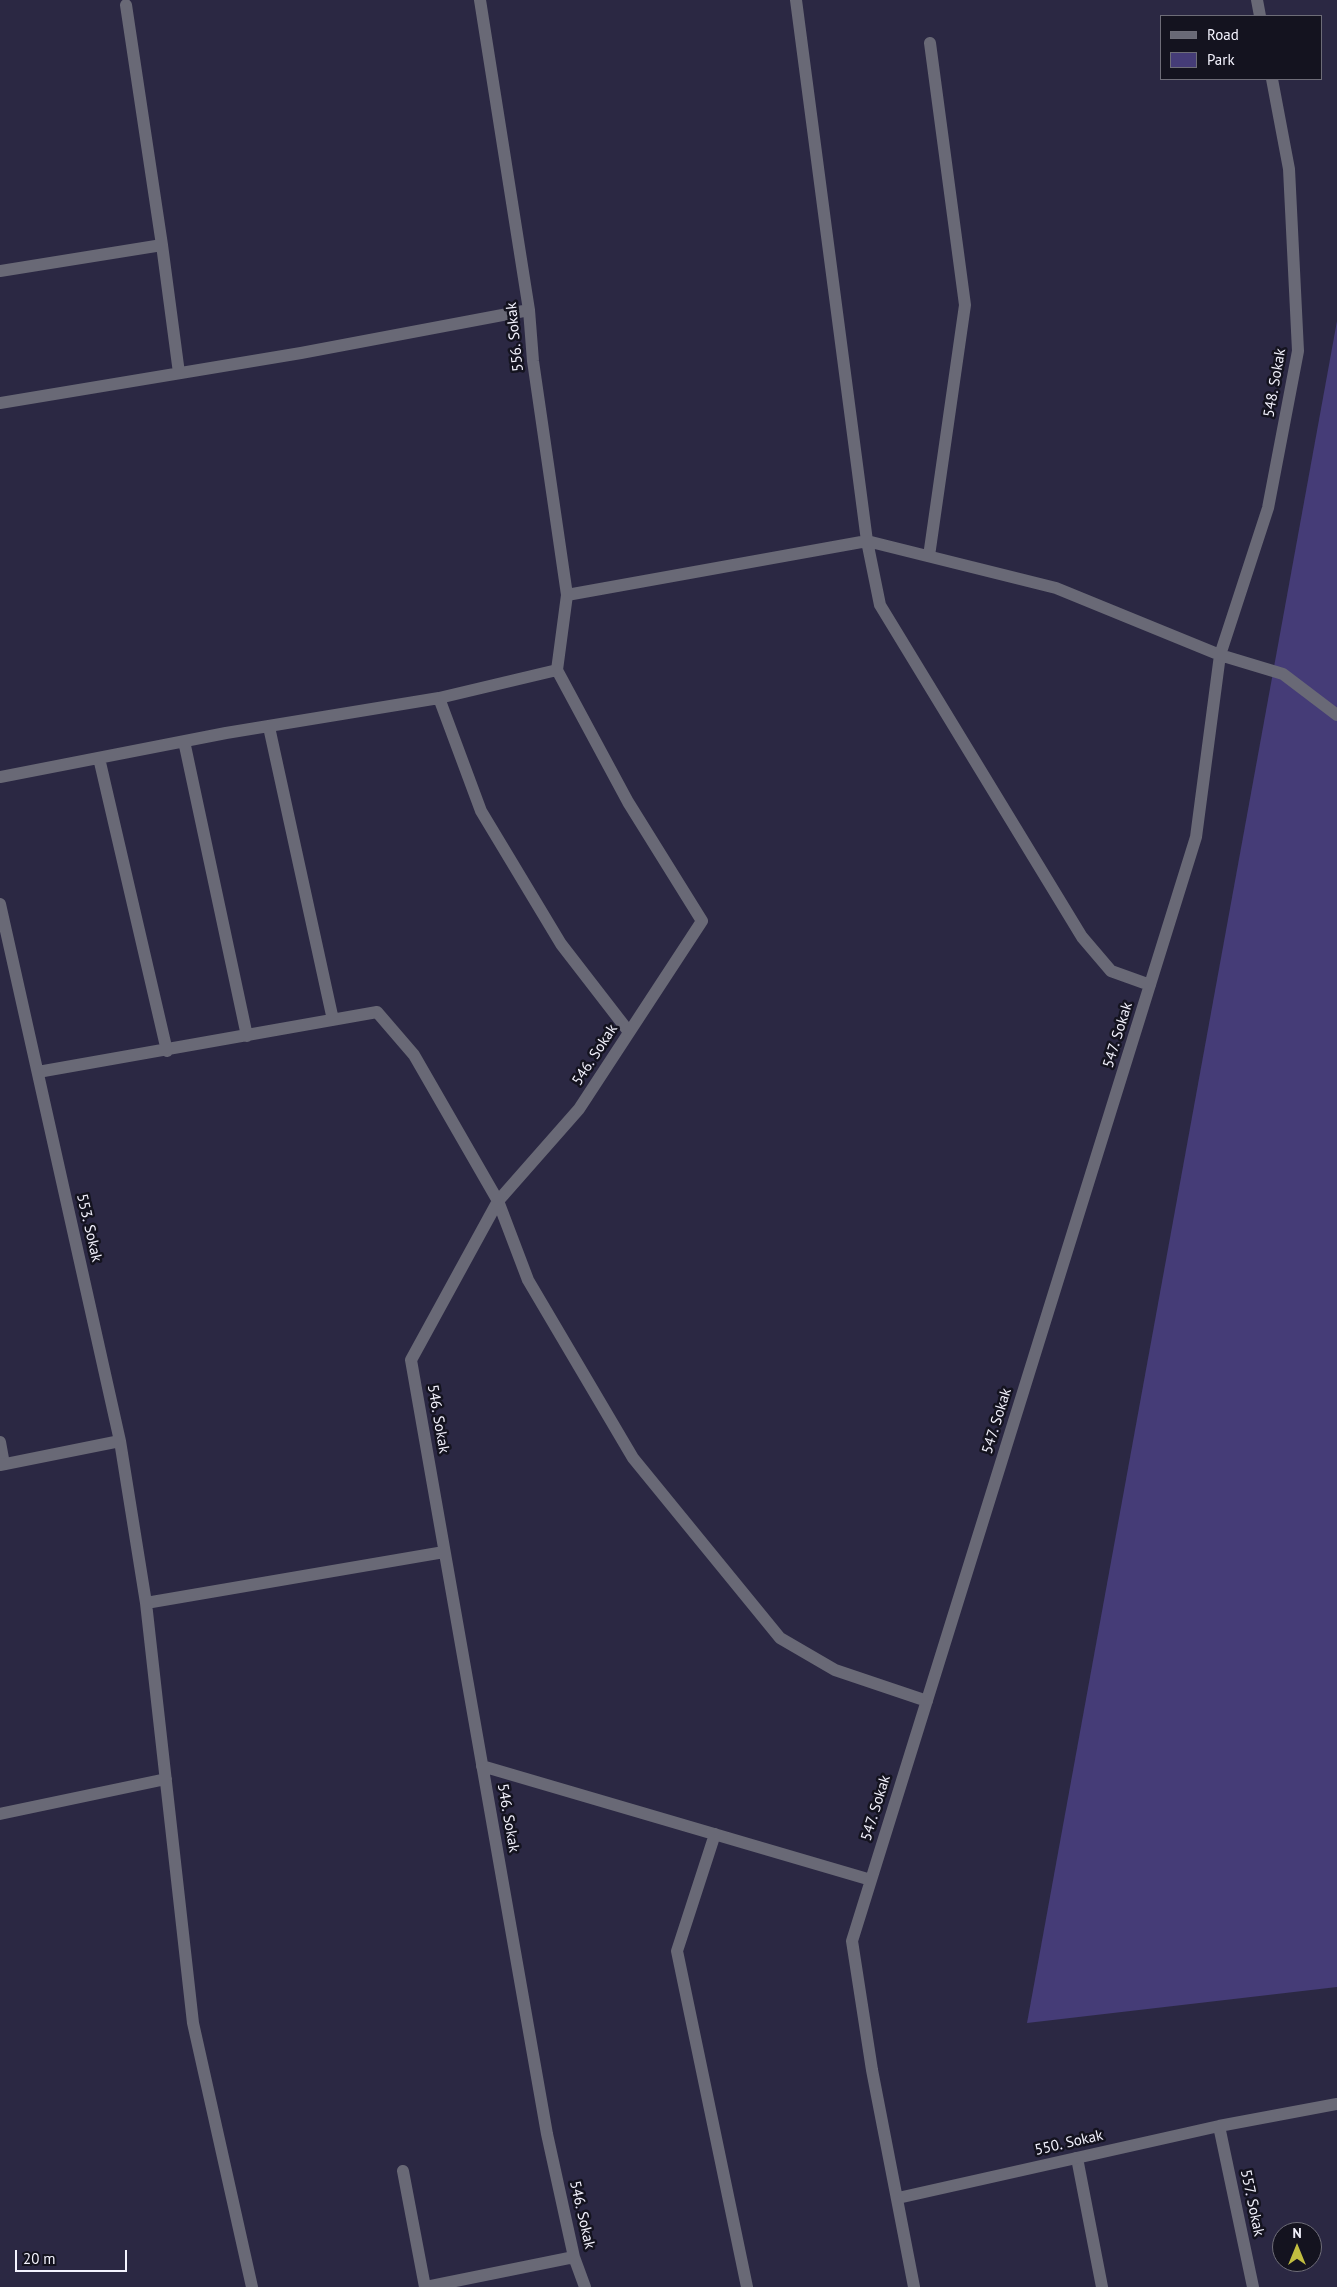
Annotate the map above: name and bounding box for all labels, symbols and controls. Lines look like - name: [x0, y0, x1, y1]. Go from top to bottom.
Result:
- legend: [1160, 15, 1322, 80]
- text: Road: [1207, 25, 1239, 44]
- text: Park: [1207, 50, 1235, 69]
- street label: 556. Sokak: [502, 301, 528, 373]
- street label: 548. Sokak: [1260, 347, 1290, 419]
- street label: 547. Sokak: [1099, 1000, 1137, 1070]
- street label: 546. Sokak: [569, 1021, 621, 1089]
- street label: 553. Sokak: [72, 1192, 106, 1264]
- street label: 546. Sokak: [423, 1383, 453, 1455]
- street label: 547. Sokak: [978, 1386, 1016, 1456]
- street label: 547. Sokak: [857, 1773, 895, 1843]
- street label: 546. Sokak: [493, 1782, 523, 1854]
- street label: 550. Sokak: [1033, 2126, 1105, 2160]
- street label: 557. Sokak: [1236, 2168, 1268, 2238]
- street label: 546. Sokak: [565, 2179, 599, 2251]
- north arrow: [1272, 2222, 1322, 2272]
- text: N: [1292, 2224, 1302, 2242]
- scale bar: [18, 2240, 130, 2272]
- text: 20 m: [23, 2249, 56, 2268]

